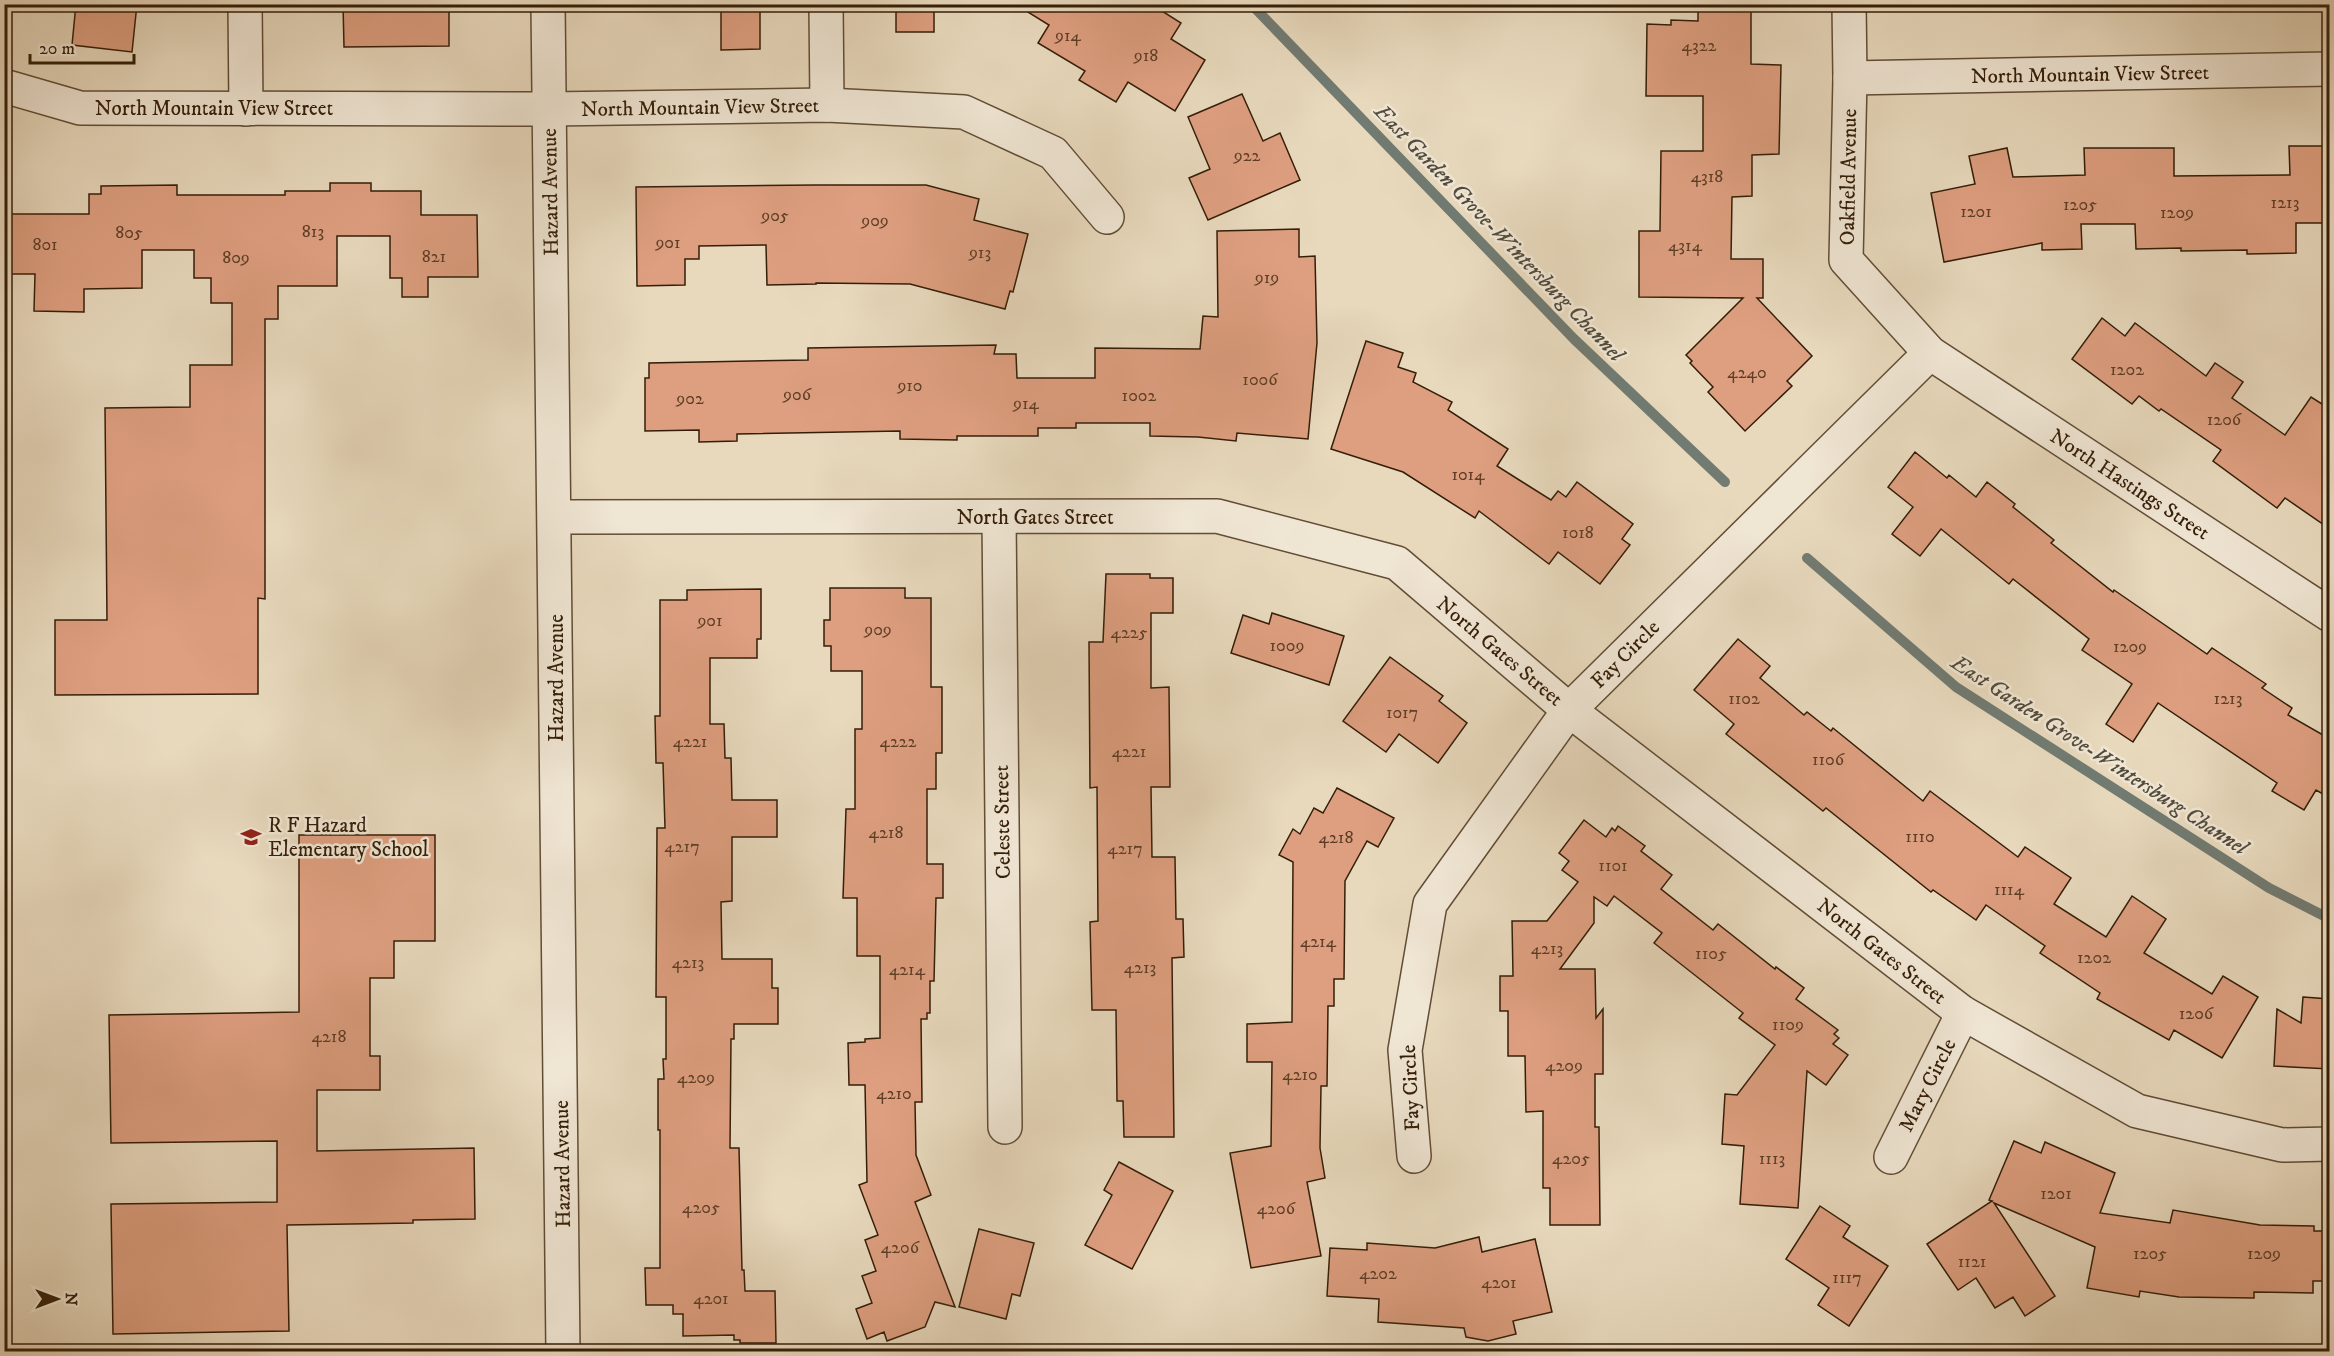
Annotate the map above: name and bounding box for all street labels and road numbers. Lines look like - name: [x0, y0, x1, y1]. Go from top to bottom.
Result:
- street label: North Mountain View Street: [1971, 60, 2210, 90]
- street label: North Mountain View Street: [581, 93, 820, 123]
- street label: North Mountain View Street: [95, 96, 333, 122]
- street label: Oakfield Avenue: [1835, 108, 1863, 246]
- street label: Hazard Avenue: [537, 128, 565, 256]
- street label: North Hastings Street: [2045, 424, 2214, 546]
- street label: North Gates Street: [956, 505, 1114, 531]
- street label: North Gates Street: [1431, 591, 1568, 712]
- street label: Hazard Avenue: [544, 614, 570, 742]
- street label: Fay Circle: [1586, 615, 1666, 694]
- street label: Celeste Street: [989, 764, 1017, 879]
- street label: North Gates Street: [1811, 893, 1952, 1011]
- street label: Mary Circle: [1893, 1034, 1963, 1137]
- street label: Fay Circle: [1396, 1044, 1426, 1132]
- street label: Hazard Avenue: [549, 1100, 577, 1228]

